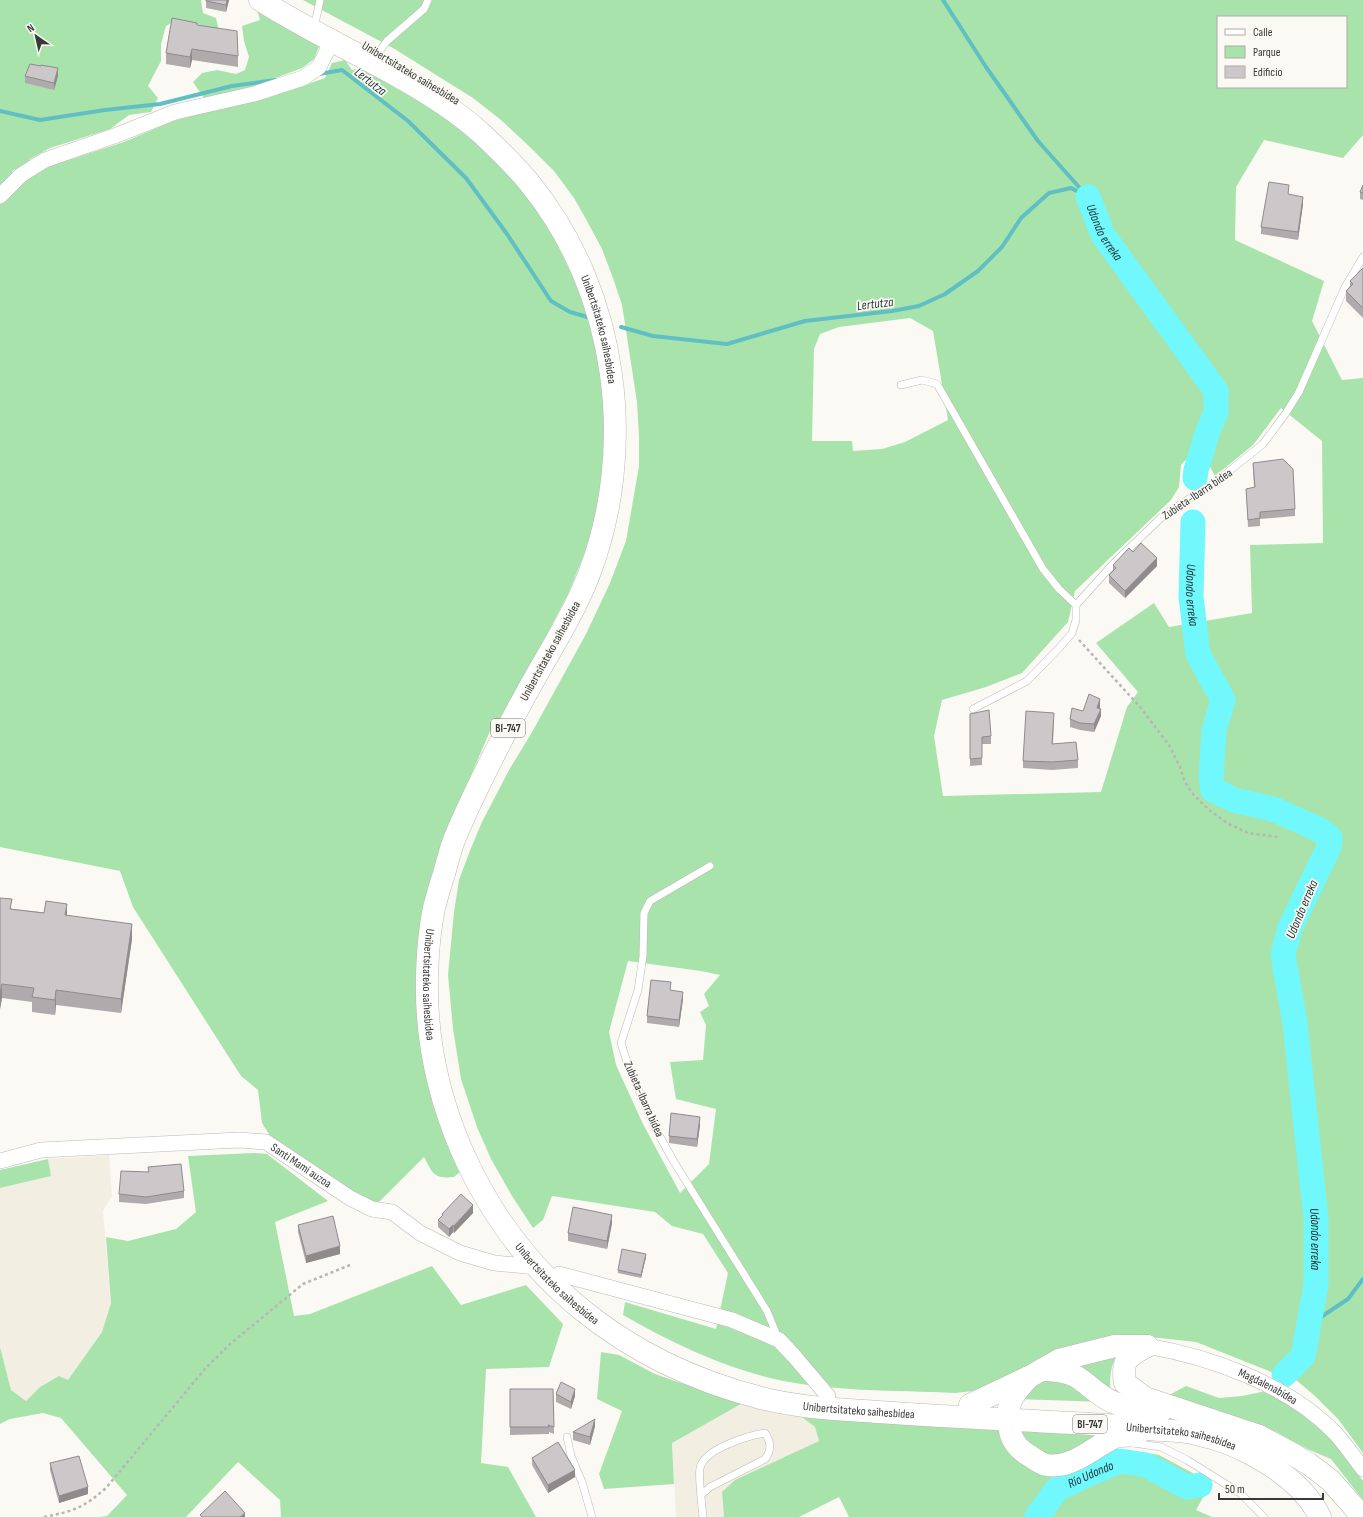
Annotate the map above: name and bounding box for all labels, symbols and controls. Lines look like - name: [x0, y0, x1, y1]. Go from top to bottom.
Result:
- north arrow: [16, 16, 56, 56]
- legend: [1217, 16, 1347, 88]
- text: N: [25, 21, 37, 35]
- text: Calle: [1253, 25, 1273, 40]
- street label: Unibertsitateko saihesbidea: [359, 38, 463, 109]
- text: Parque: [1253, 45, 1281, 60]
- water label: Lertutza: [351, 64, 390, 100]
- text: Edificio: [1253, 65, 1282, 80]
- water label: Udondo erreka: [1083, 202, 1126, 265]
- street label: Unibertsitateko saihesbidea: [577, 273, 619, 385]
- water label: Lertutza: [856, 294, 895, 314]
- street label: Zubieta-Ibarra bidea: [1159, 465, 1236, 523]
- water label: Udondo erreka: [1182, 564, 1202, 628]
- street label: Unibertsitateko saihesbidea: [517, 598, 584, 704]
- road number: BI-747: [491, 719, 525, 737]
- water label: Udondo erreka: [1282, 877, 1322, 941]
- street label: Unibertsitateko saihesbidea: [419, 928, 438, 1042]
- street label: Zubieta-Ibarra bidea: [620, 1059, 667, 1140]
- street label: Santi Mami auzoa: [268, 1140, 334, 1192]
- water label: Udondo erreka: [1306, 1207, 1323, 1271]
- street label: Unibertsitateko saihesbidea: [511, 1240, 602, 1329]
- street label: Magdalenabidea: [1236, 1365, 1300, 1408]
- street label: Unibertsitateko saihesbidea: [802, 1399, 915, 1422]
- road number: BI-747: [1073, 1415, 1107, 1433]
- street label: Unibertsitateko saihesbidea: [1125, 1420, 1239, 1454]
- water label: Río Udondo: [1065, 1457, 1117, 1492]
- scale bar: [1219, 1475, 1323, 1501]
- text: 50 m: [1225, 1482, 1245, 1497]

